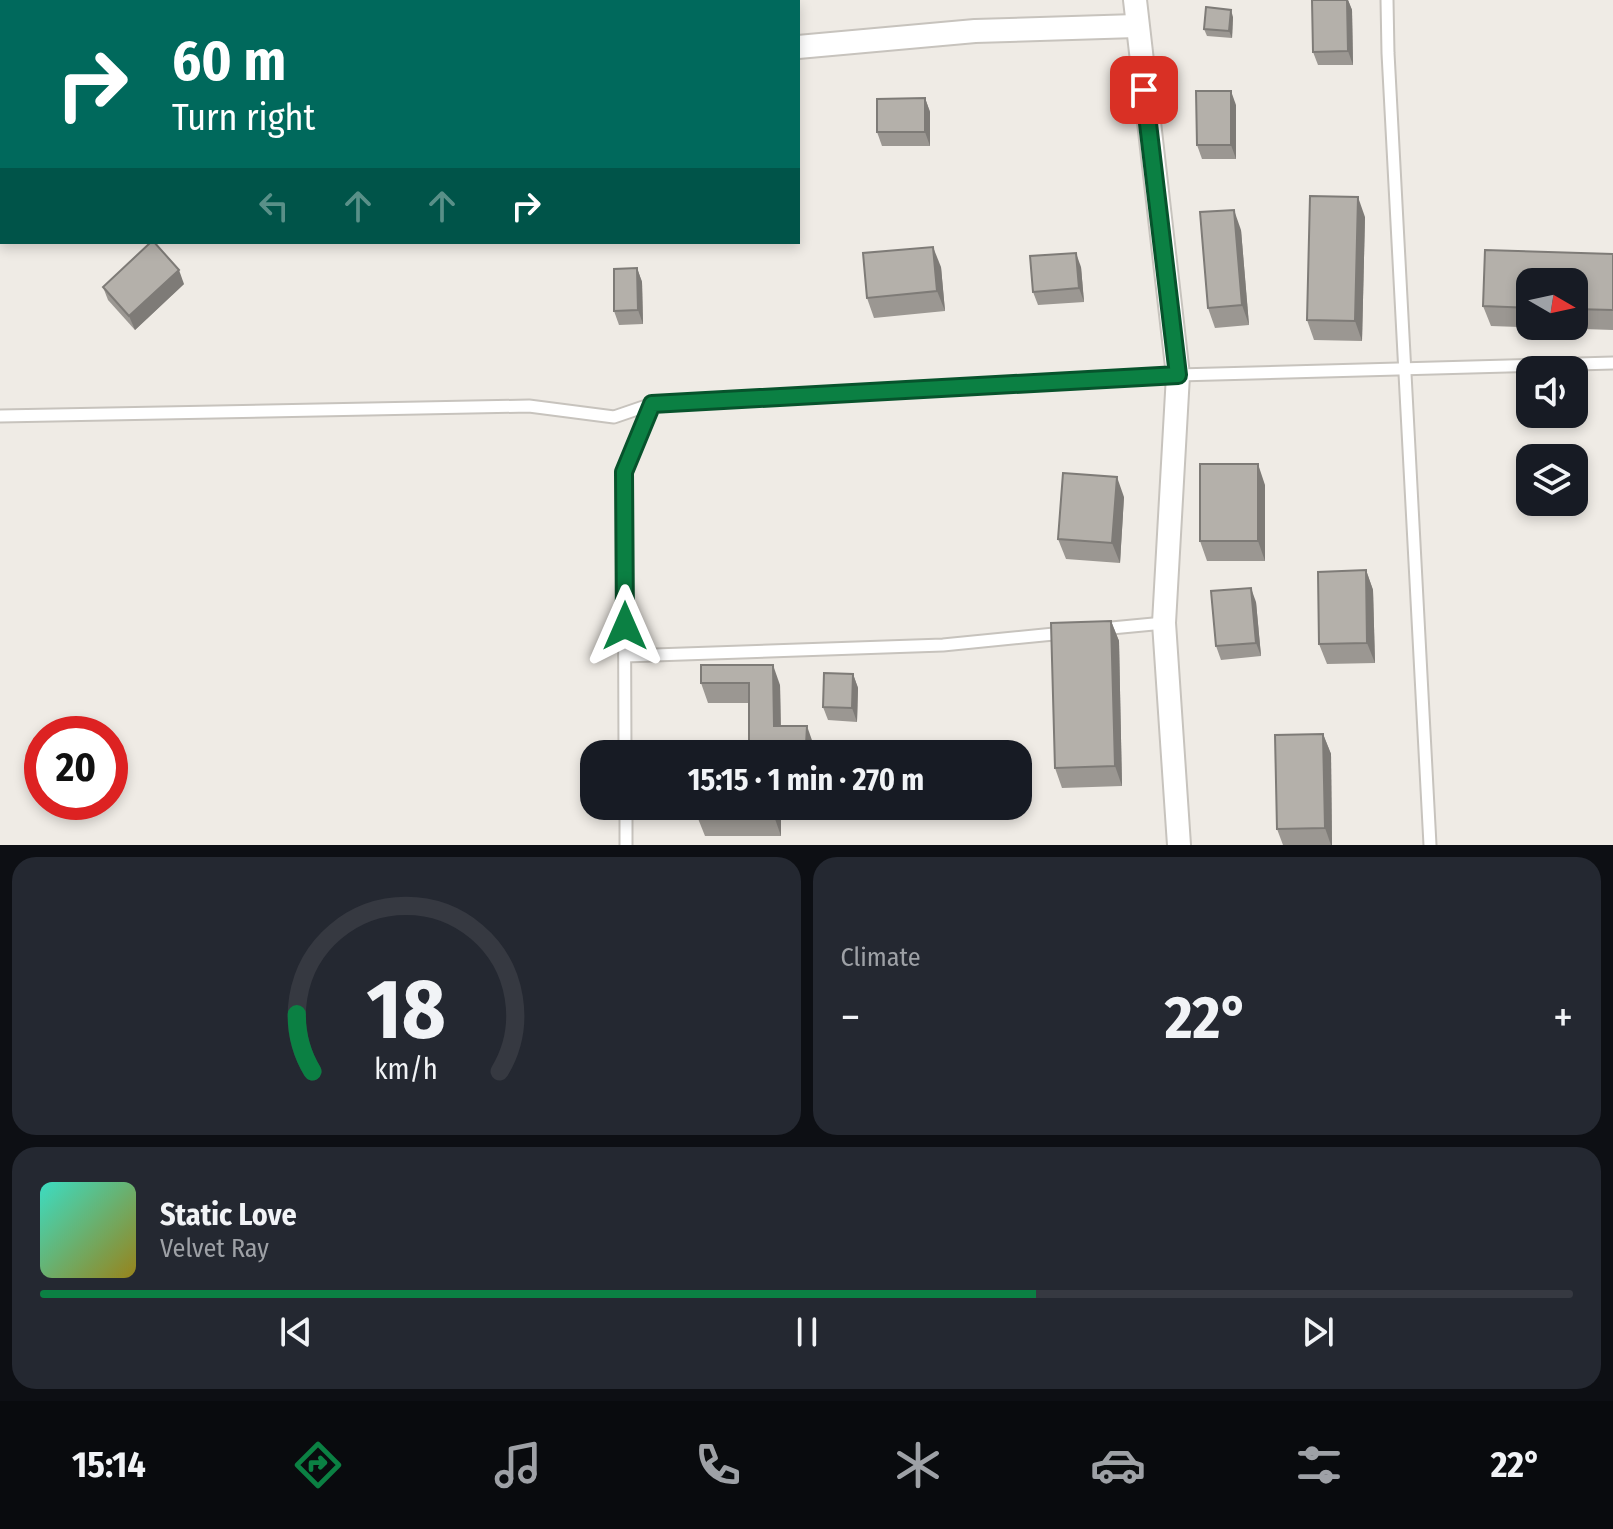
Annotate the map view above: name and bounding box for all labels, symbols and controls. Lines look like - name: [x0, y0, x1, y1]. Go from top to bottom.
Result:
- text: 60 m: [172, 28, 286, 95]
- icon: right: [40, 32, 144, 136]
- pin: [1110, 56, 1178, 124]
- icon: arrive: [1122, 68, 1166, 112]
- text: Turn right: [172, 96, 315, 140]
- icon: left: [252, 184, 296, 228]
- icon: ahead: [336, 184, 380, 228]
- icon: ahead: [420, 184, 464, 228]
- icon: right: [504, 184, 548, 228]
- north arrow: [1516, 268, 1588, 340]
- map controls: [1516, 268, 1588, 516]
- button: sound: [1516, 356, 1588, 428]
- button: layers: [1516, 444, 1588, 516]
- position arrow: [583, 584, 667, 668]
- speed limit sign: 20: [24, 716, 128, 820]
- text: 15:15 · 1 min · 270 m: [688, 762, 924, 798]
- text: Climate: [841, 942, 921, 973]
- text: 18: [367, 960, 446, 1060]
- text: 22°: [1165, 982, 1248, 1054]
- text: −: [841, 991, 860, 1044]
- text: +: [1553, 991, 1573, 1044]
- text: km/h: [374, 1052, 438, 1087]
- text: Static Love: [160, 1197, 297, 1233]
- text: Velvet Ray: [160, 1233, 269, 1264]
- icon: previous: [274, 1310, 318, 1354]
- icon: pause: [785, 1310, 829, 1354]
- icon: next: [1296, 1310, 1340, 1354]
- icon: directions: [290, 1437, 346, 1493]
- icon: music: [490, 1437, 546, 1493]
- icon: phone: [690, 1437, 746, 1493]
- icon: climate: [890, 1437, 946, 1493]
- icon: car: [1090, 1437, 1146, 1493]
- icon: filters: [1291, 1437, 1347, 1493]
- text: 15:14: [72, 1443, 146, 1487]
- text: 22°: [1491, 1443, 1541, 1487]

